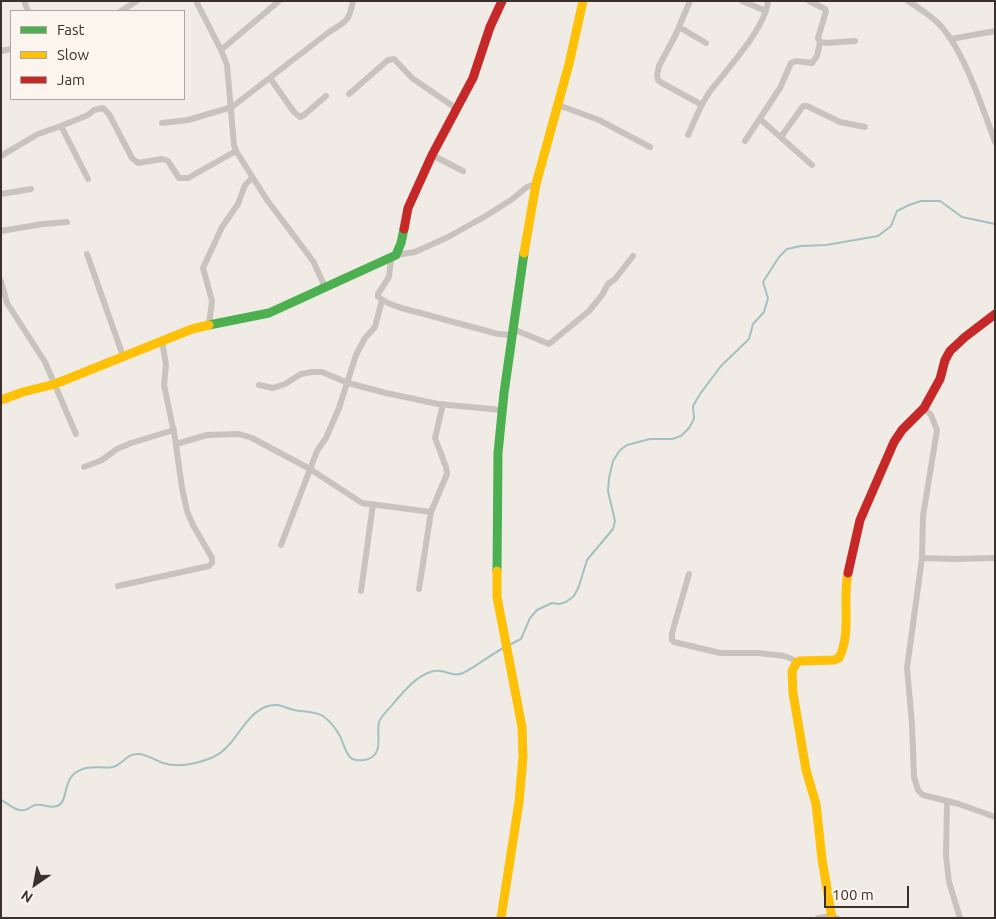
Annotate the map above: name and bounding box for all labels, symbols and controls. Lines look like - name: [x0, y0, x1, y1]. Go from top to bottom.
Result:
- legend: [10, 10, 185, 100]
- text: Fast: [57, 21, 84, 38]
- text: Slow: [57, 46, 89, 63]
- text: Jam: [57, 71, 85, 88]
- north arrow: [10, 859, 60, 909]
- scale bar: [826, 876, 911, 908]
- text: 100 m: [832, 886, 874, 903]
- text: N: [18, 887, 36, 906]

